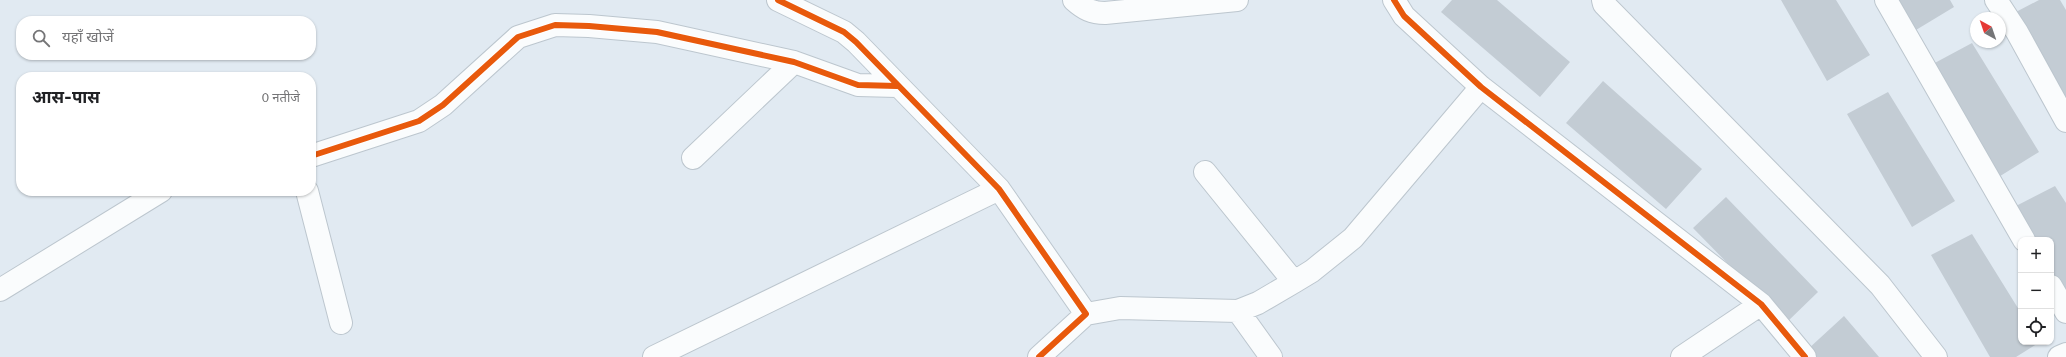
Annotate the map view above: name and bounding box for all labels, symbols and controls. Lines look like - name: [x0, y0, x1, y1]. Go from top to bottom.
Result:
- north arrow: [1970, 12, 2006, 48]
- search box: [16, 16, 316, 60]
- icon: search: [30, 27, 52, 49]
- text: यहाँ खोजें: [62, 28, 114, 46]
- text: आस-पास: [32, 87, 100, 107]
- text: 0 नतीजे: [262, 90, 300, 105]
- map controls: [2018, 237, 2054, 345]
- button: +: [2018, 237, 2054, 273]
- button: −: [2018, 273, 2054, 309]
- button: locate: [2018, 309, 2054, 345]

